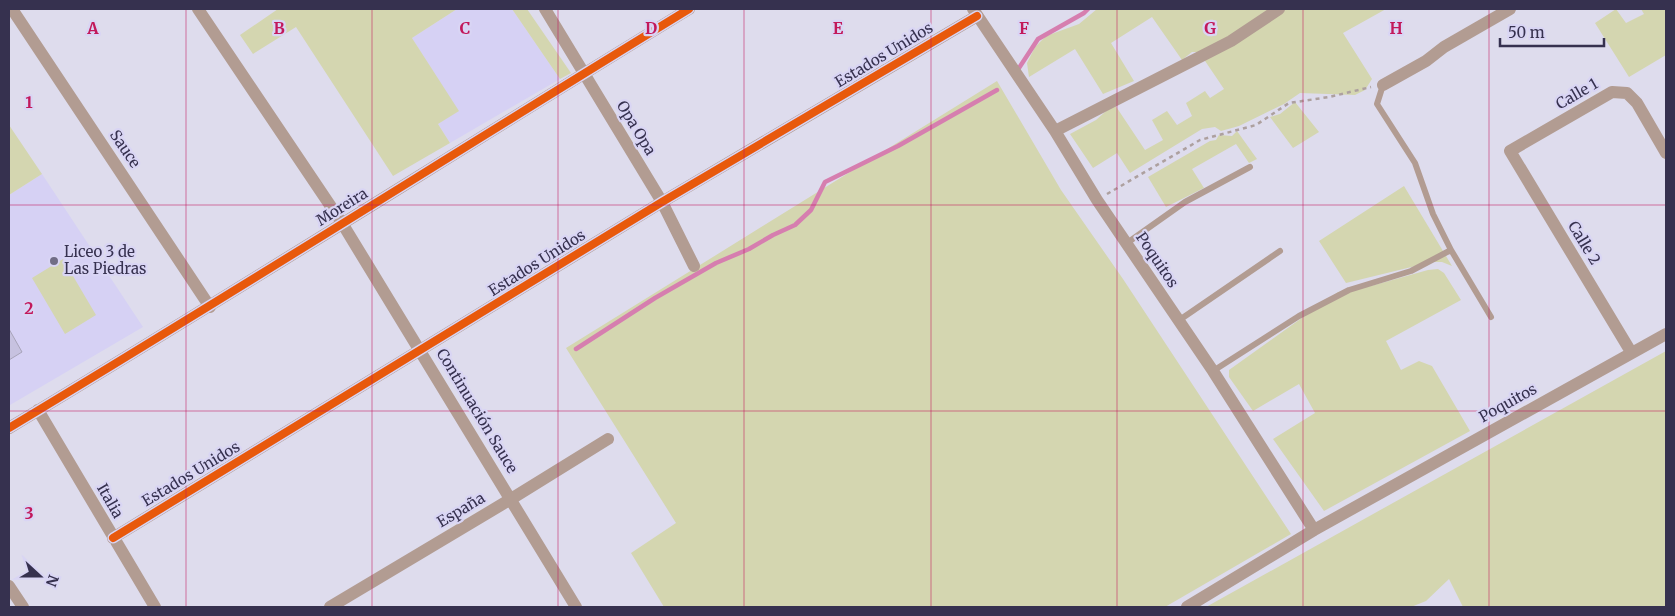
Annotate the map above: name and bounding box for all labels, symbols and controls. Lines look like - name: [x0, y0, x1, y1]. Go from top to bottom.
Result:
- scale bar: [1500, 15, 1604, 47]
- text: A: [86, 18, 99, 38]
- text: B: [273, 18, 285, 38]
- text: C: [460, 18, 470, 38]
- text: D: [645, 18, 657, 38]
- text: F: [1019, 18, 1029, 38]
- text: G: [1204, 18, 1216, 38]
- text: H: [1389, 18, 1403, 38]
- street label: Estados Unidos: [832, 19, 936, 91]
- text: 50 m: [1508, 23, 1545, 42]
- street label: Calle 1: [1552, 74, 1601, 113]
- text: 1: [25, 92, 33, 112]
- street label: Opa Opa: [613, 97, 660, 159]
- street label: Sauce: [106, 126, 145, 171]
- street label: Moreira: [312, 183, 371, 230]
- street label: Calle 2: [1564, 217, 1605, 268]
- street label: Estados Unidos: [485, 225, 589, 300]
- street label: Poquitos: [1132, 228, 1183, 291]
- place label: Liceo 3 de Las Piedras: [64, 242, 146, 278]
- marker: Liceo 3 de Las Piedras: [48, 255, 60, 267]
- text: 2: [24, 298, 34, 318]
- street label: Continuación Sauce: [433, 345, 522, 477]
- street label: Poquitos: [1476, 379, 1540, 426]
- street label: Estados Unidos: [138, 437, 243, 510]
- street label: Italia: [93, 480, 128, 521]
- street label: España: [433, 488, 488, 531]
- text: 3: [24, 503, 34, 523]
- north arrow: [15, 551, 65, 601]
- text: N: [42, 572, 63, 589]

